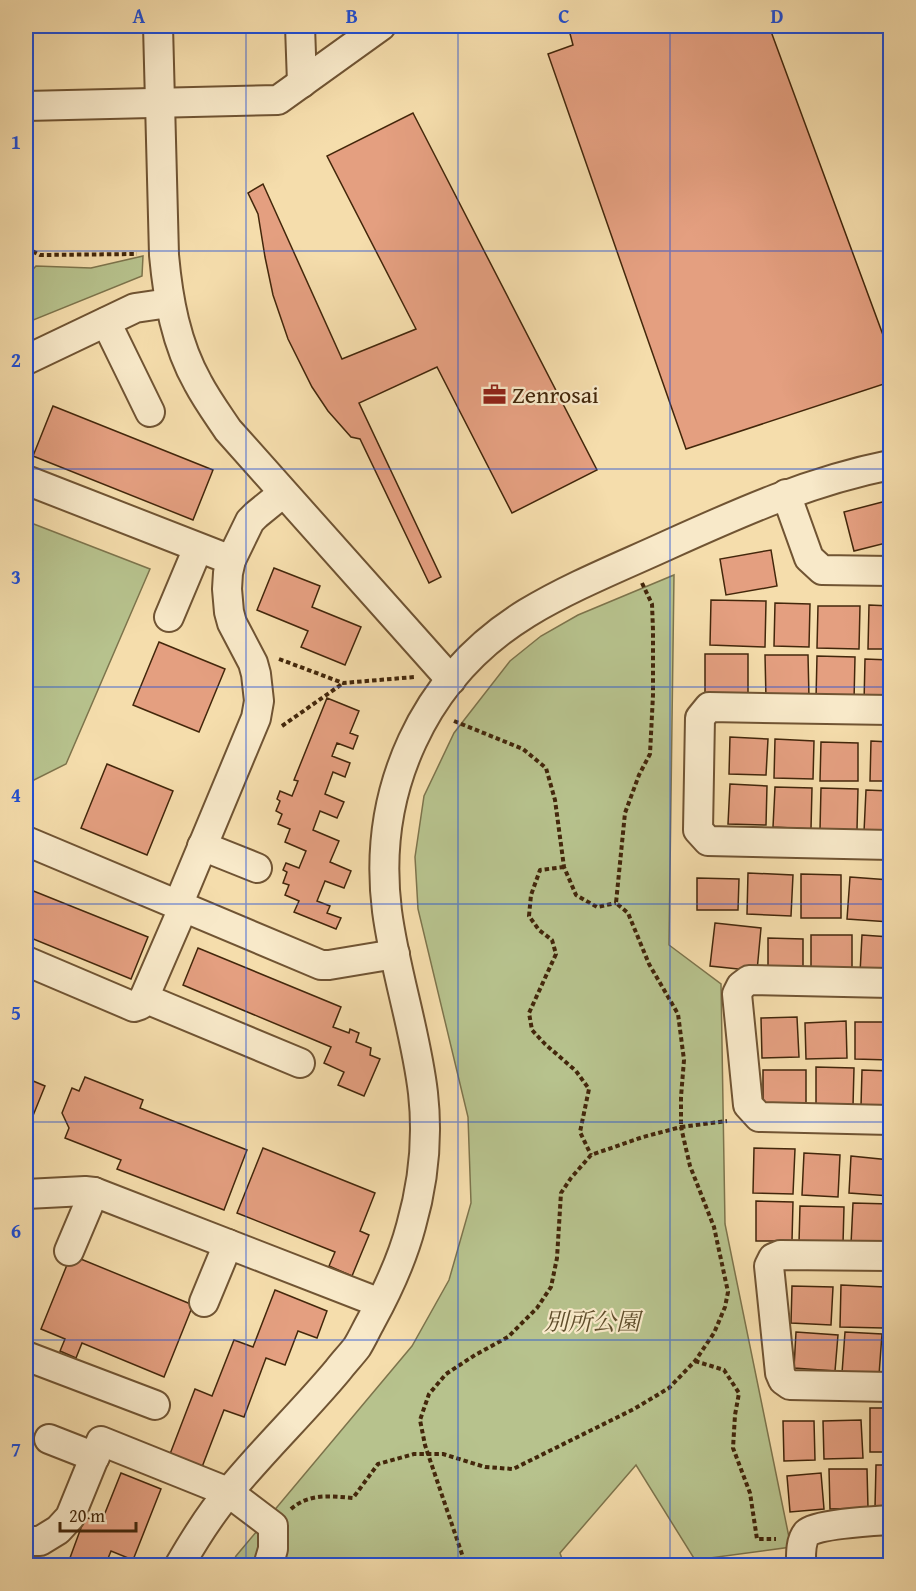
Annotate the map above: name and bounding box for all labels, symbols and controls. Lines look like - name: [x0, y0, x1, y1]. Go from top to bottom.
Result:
- text: A: [133, 1, 146, 30]
- text: B: [346, 1, 358, 30]
- text: C: [558, 1, 570, 30]
- text: D: [770, 1, 784, 30]
- text: 1: [11, 127, 21, 156]
- text: 2: [11, 345, 21, 374]
- place label: Zenrosai: [512, 377, 599, 412]
- office icon: Zenrosai: [481, 382, 507, 408]
- text: 3: [11, 562, 21, 591]
- text: 4: [11, 780, 21, 809]
- text: 5: [11, 998, 21, 1027]
- text: 6: [11, 1216, 21, 1245]
- park label: 別所公園: [544, 1304, 644, 1339]
- text: 7: [11, 1434, 21, 1463]
- scale bar: [60, 1495, 136, 1533]
- text: 20 m: [69, 1502, 105, 1529]

